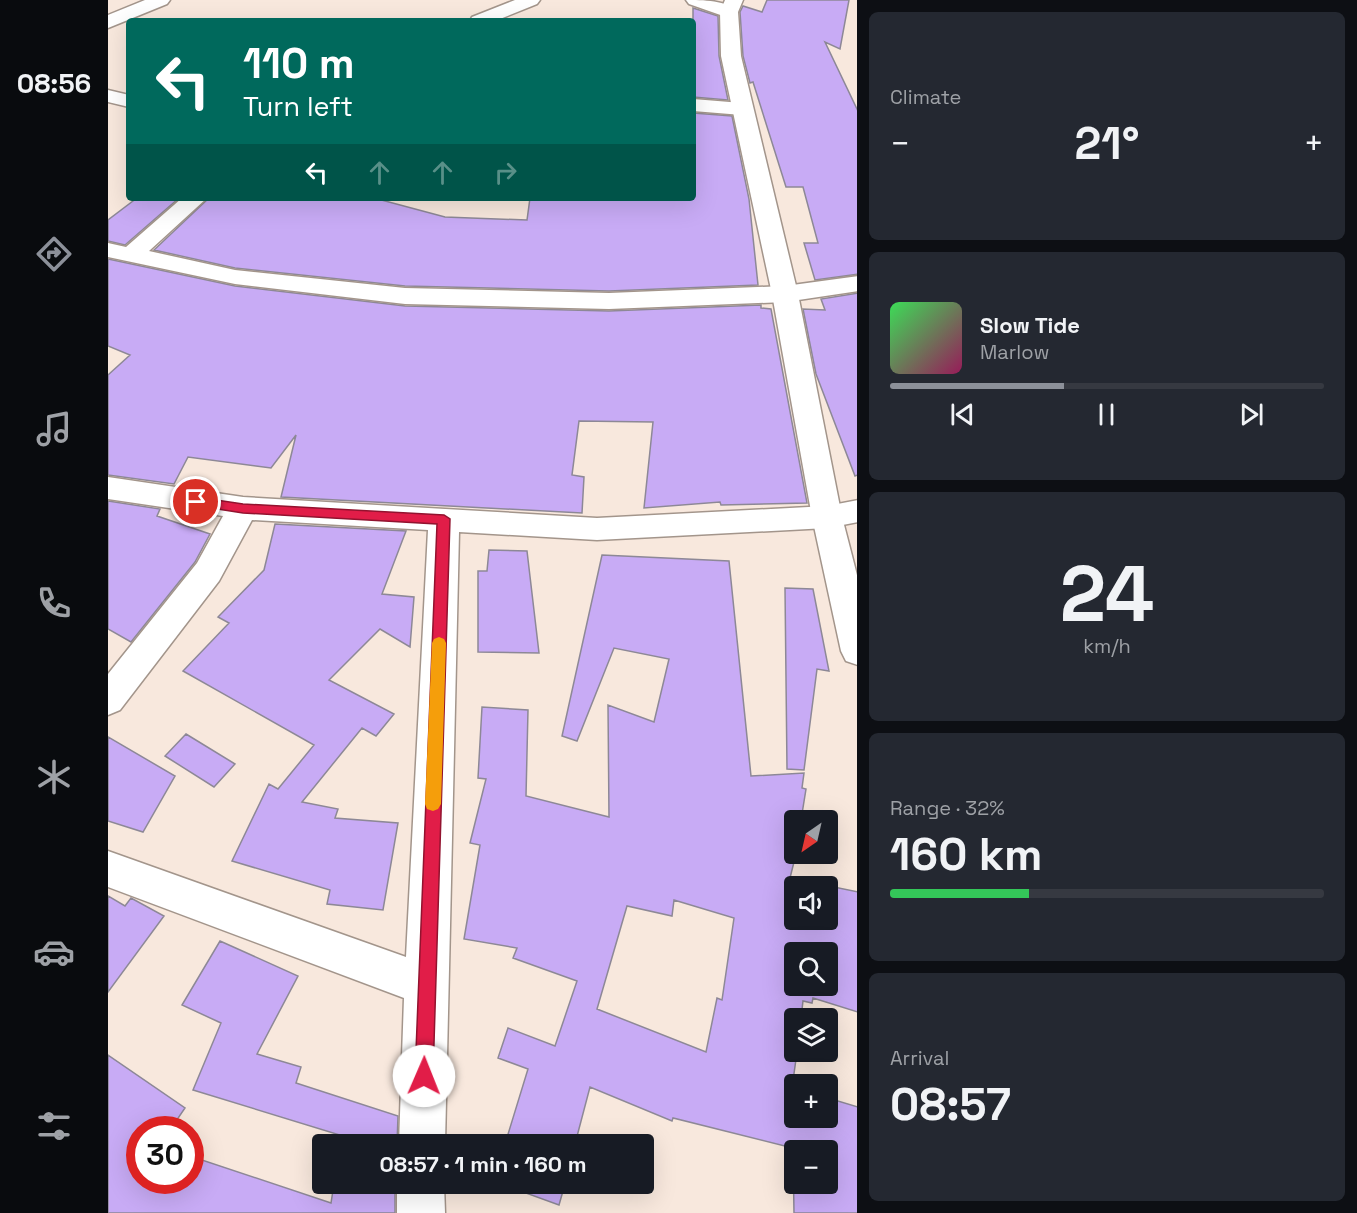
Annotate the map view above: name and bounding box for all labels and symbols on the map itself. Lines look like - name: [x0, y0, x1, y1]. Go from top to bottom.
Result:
- pin: [170, 476, 221, 527]
- north arrow: [784, 810, 838, 864]
- position arrow: [392, 1044, 456, 1108]
- speed limit sign: 30: [126, 1116, 204, 1194]

